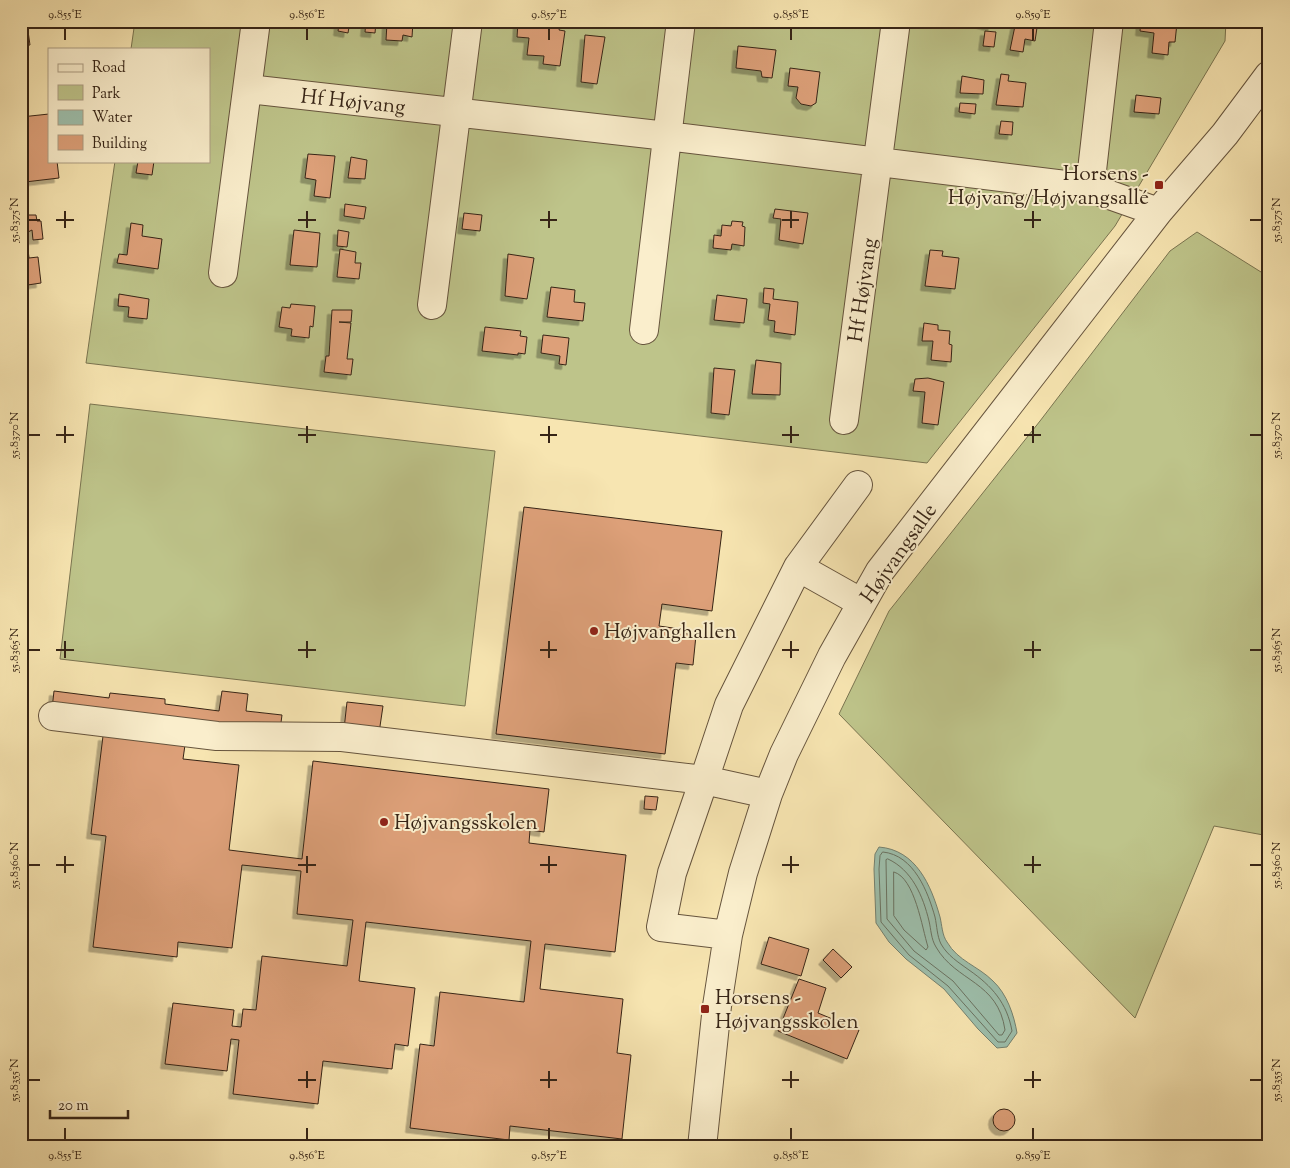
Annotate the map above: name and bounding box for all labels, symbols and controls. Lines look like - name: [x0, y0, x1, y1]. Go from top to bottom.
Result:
- text: 9.855°E: [48, 6, 83, 24]
- text: 9.856°E: [289, 6, 325, 24]
- text: 9.857°E: [531, 6, 567, 24]
- text: 9.858°E: [773, 6, 809, 24]
- text: 9.859°E: [1016, 6, 1051, 24]
- legend: [48, 48, 210, 162]
- text: Road: [92, 58, 126, 79]
- street label: Hf Højvang: [299, 83, 407, 123]
- text: Park: [92, 84, 121, 105]
- text: Water: [92, 108, 133, 129]
- text: Building: [92, 134, 147, 155]
- place label: Horsens - Højvang/Højvangsallé: [948, 160, 1149, 214]
- marker: Horsens - Højvang/Højvangsallé: [1153, 179, 1165, 191]
- text: 55.8375°N: [6, 197, 24, 244]
- text: 55.8375°N: [1268, 197, 1286, 244]
- street label: Hf Højvang: [842, 236, 886, 344]
- text: 55.8370°N: [6, 411, 24, 459]
- text: 55.8370°N: [1268, 411, 1286, 459]
- street label: Højvangsalle: [854, 498, 945, 610]
- place label: Højvanghallen: [604, 618, 737, 648]
- marker: Højvanghallen: [588, 625, 600, 637]
- text: 55.8365°N: [6, 627, 24, 673]
- text: 55.8365°N: [1268, 627, 1286, 673]
- place label: Højvangsskolen: [394, 809, 538, 839]
- marker: Højvangsskolen: [378, 816, 390, 828]
- text: 55.8360°N: [6, 841, 24, 889]
- text: 55.8360°N: [1268, 841, 1286, 889]
- place label: Horsens - Højvangsskolen: [715, 984, 859, 1038]
- marker: Horsens - Højvangsskolen: [699, 1003, 711, 1015]
- text: 55.8355°N: [6, 1058, 24, 1103]
- text: 55.8355°N: [1268, 1058, 1286, 1103]
- scale bar: [50, 1088, 128, 1120]
- text: 20 m: [58, 1096, 89, 1117]
- text: 9.855°E: [48, 1147, 83, 1165]
- text: 9.856°E: [289, 1147, 325, 1165]
- text: 9.857°E: [531, 1147, 567, 1165]
- text: 9.858°E: [773, 1147, 809, 1165]
- text: 9.859°E: [1016, 1147, 1051, 1165]

